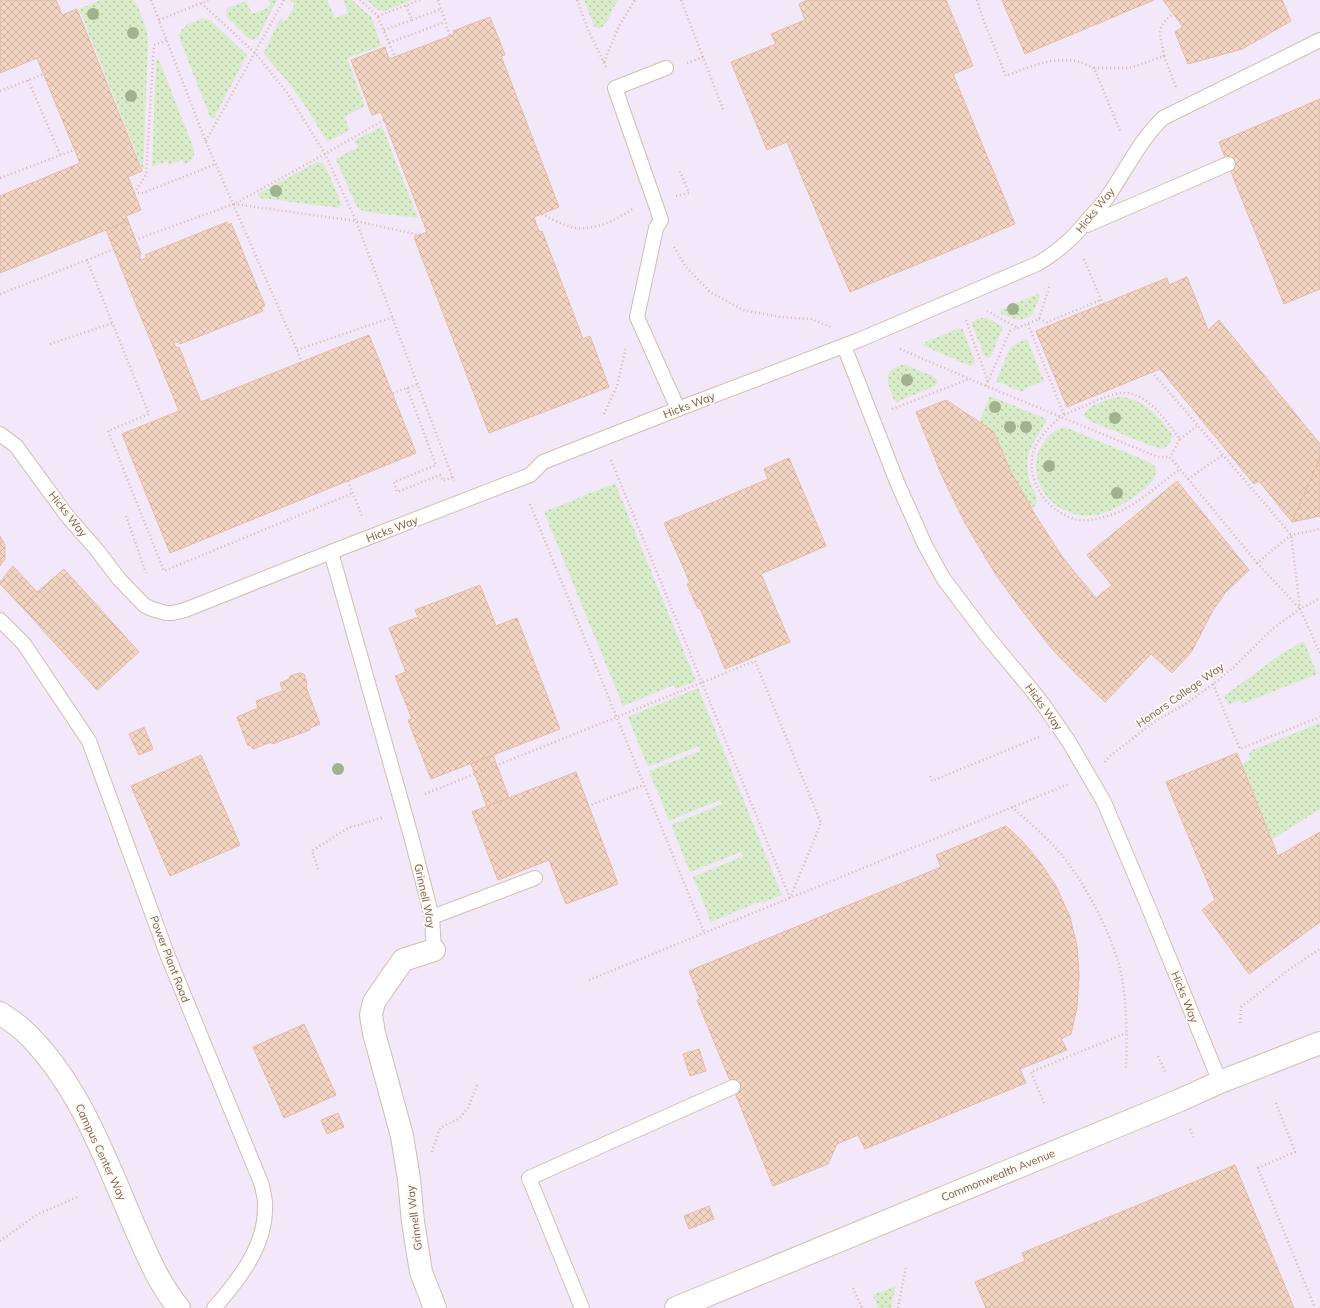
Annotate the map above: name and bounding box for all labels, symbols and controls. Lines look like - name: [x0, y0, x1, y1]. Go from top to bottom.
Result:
- street label: Hicks Way: [1072, 184, 1118, 236]
- street label: Hicks Way: [661, 389, 717, 421]
- street label: Hicks Way: [46, 488, 90, 540]
- street label: Hicks Way: [364, 513, 420, 545]
- street label: Honors College Way: [1133, 659, 1227, 731]
- street label: Hicks Way: [1022, 681, 1066, 733]
- street label: Grinnell Way: [411, 862, 439, 930]
- street label: Power Plant Road: [147, 914, 193, 1004]
- street label: Hicks Way: [1168, 969, 1202, 1025]
- street label: Campus Center Way: [72, 1101, 130, 1203]
- street label: Commonwealth Avenue: [939, 1146, 1057, 1204]
- street label: Grinnell Way: [403, 1184, 425, 1251]

